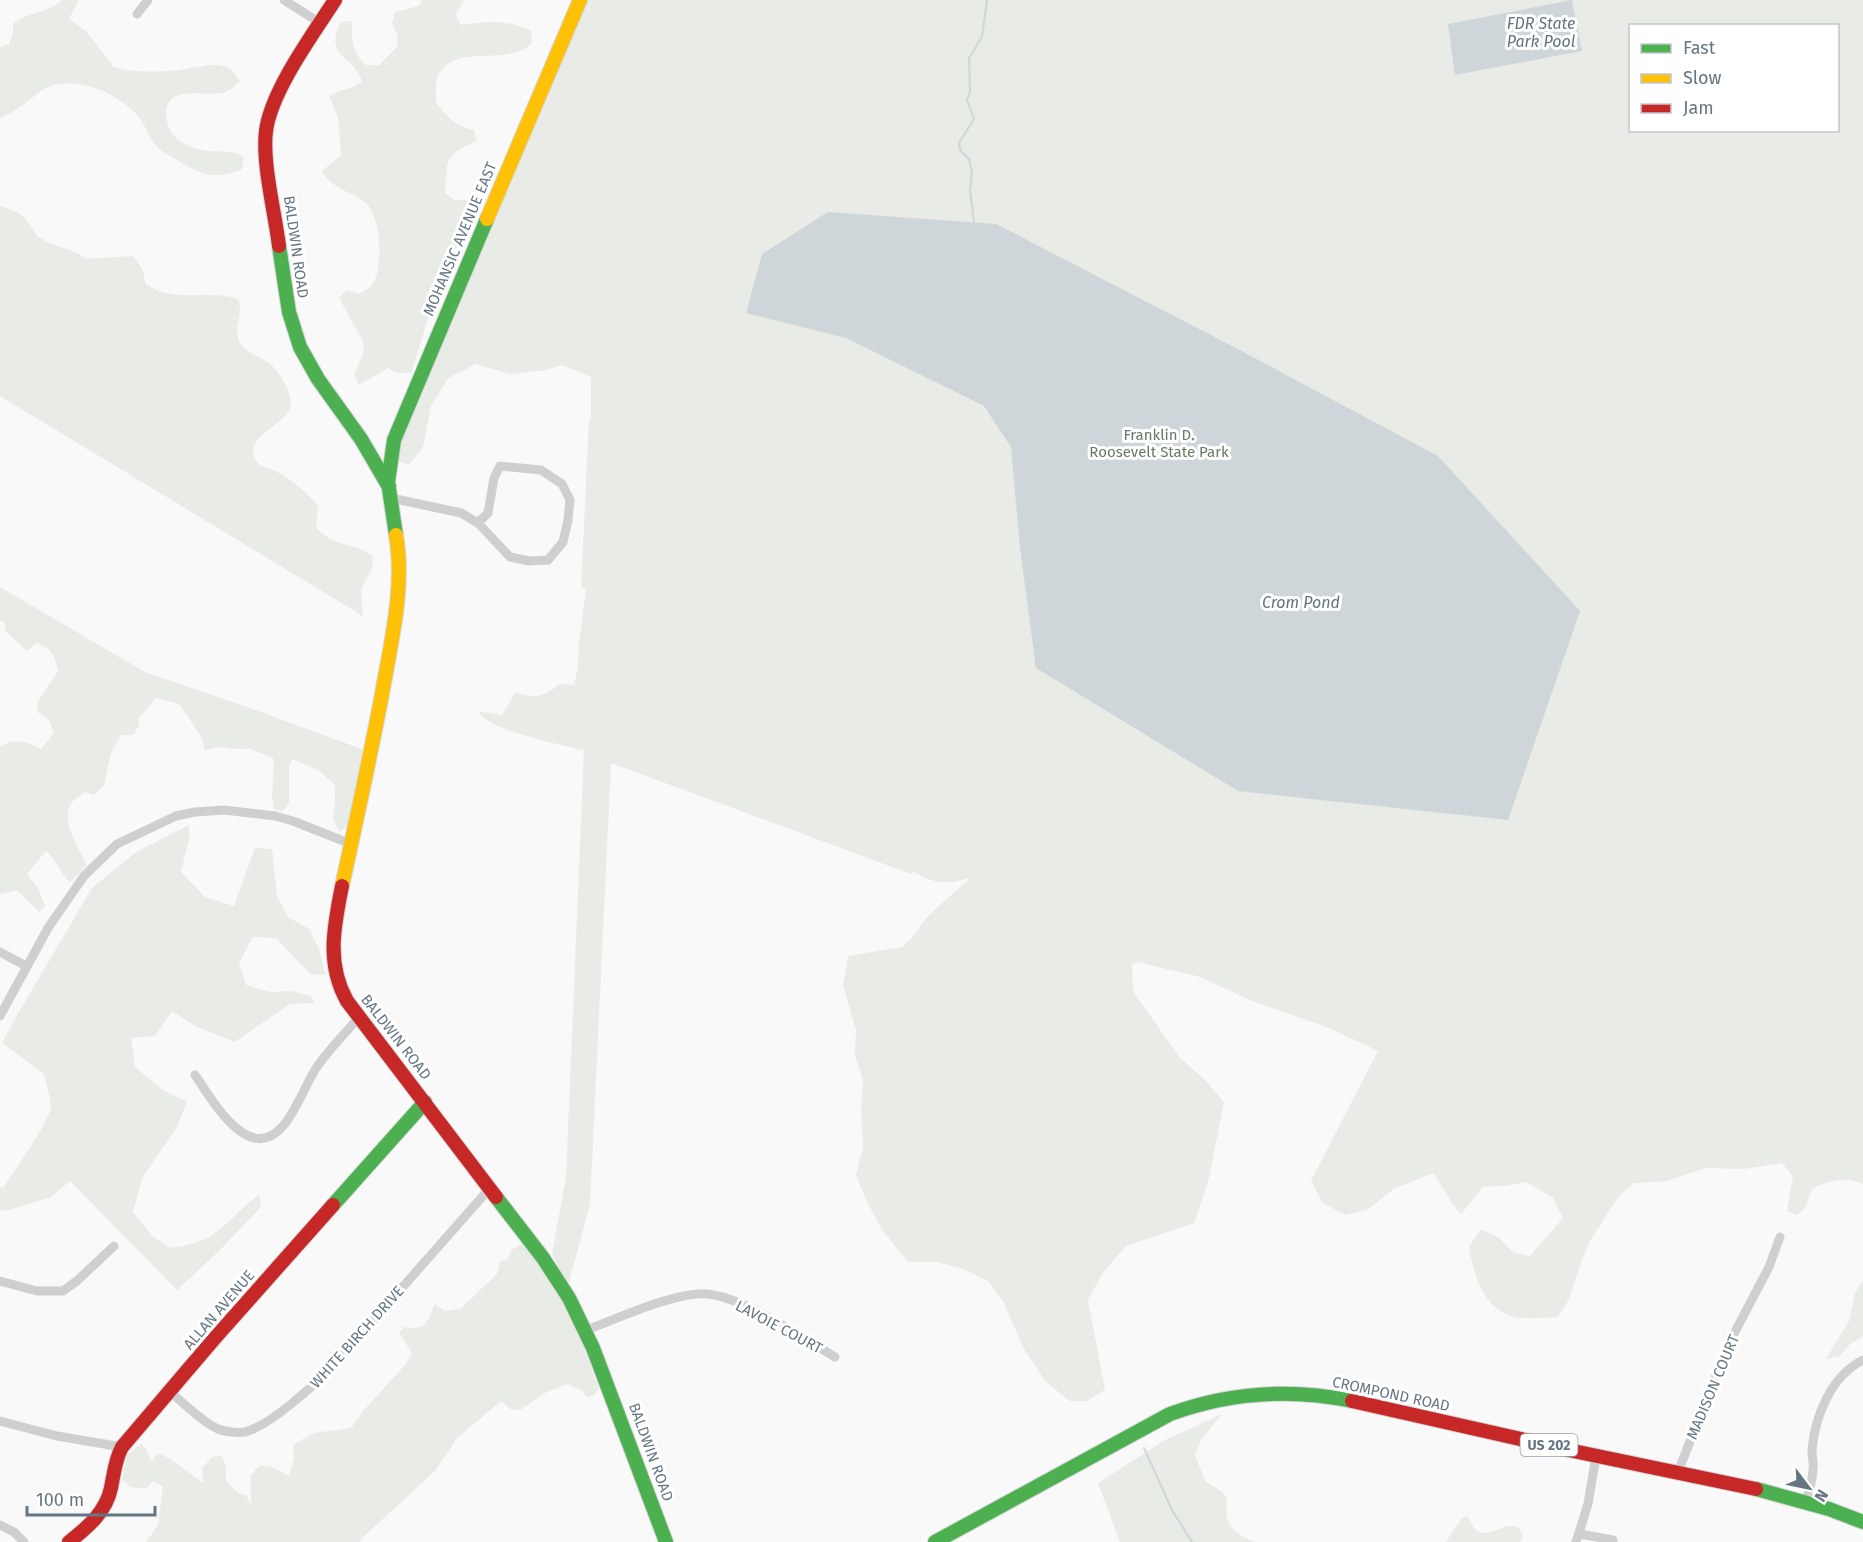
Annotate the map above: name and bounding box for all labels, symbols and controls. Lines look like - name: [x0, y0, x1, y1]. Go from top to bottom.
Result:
- water label: FDR State Park Pool: [1507, 14, 1575, 51]
- legend: [1629, 24, 1839, 132]
- text: Fast: [1683, 37, 1716, 59]
- text: Slow: [1683, 67, 1722, 89]
- text: Jam: [1683, 97, 1714, 119]
- street label: MOHANSIC AVENUE EAST: [419, 159, 501, 318]
- street label: BALDWIN ROAD: [280, 195, 312, 299]
- park label: Franklin D. Roosevelt State Park: [1089, 426, 1229, 461]
- water label: Crom Pond: [1262, 593, 1340, 612]
- street label: BALDWIN ROAD: [357, 991, 435, 1083]
- street label: ALLAN AVENUE: [180, 1267, 258, 1353]
- street label: WHITE BIRCH DRIVE: [306, 1282, 408, 1392]
- street label: LAVOIE COURT: [732, 1297, 826, 1358]
- street label: MADISON COURT: [1683, 1332, 1743, 1442]
- street label: CROMPOND ROAD: [1331, 1373, 1451, 1415]
- street label: BALDWIN ROAD: [625, 1400, 677, 1504]
- road number: US 202: [1520, 1434, 1578, 1456]
- north arrow: [1779, 1458, 1839, 1518]
- scale bar: [27, 1479, 154, 1517]
- text: N: [1810, 1486, 1832, 1505]
- text: 100 m: [36, 1489, 84, 1511]

